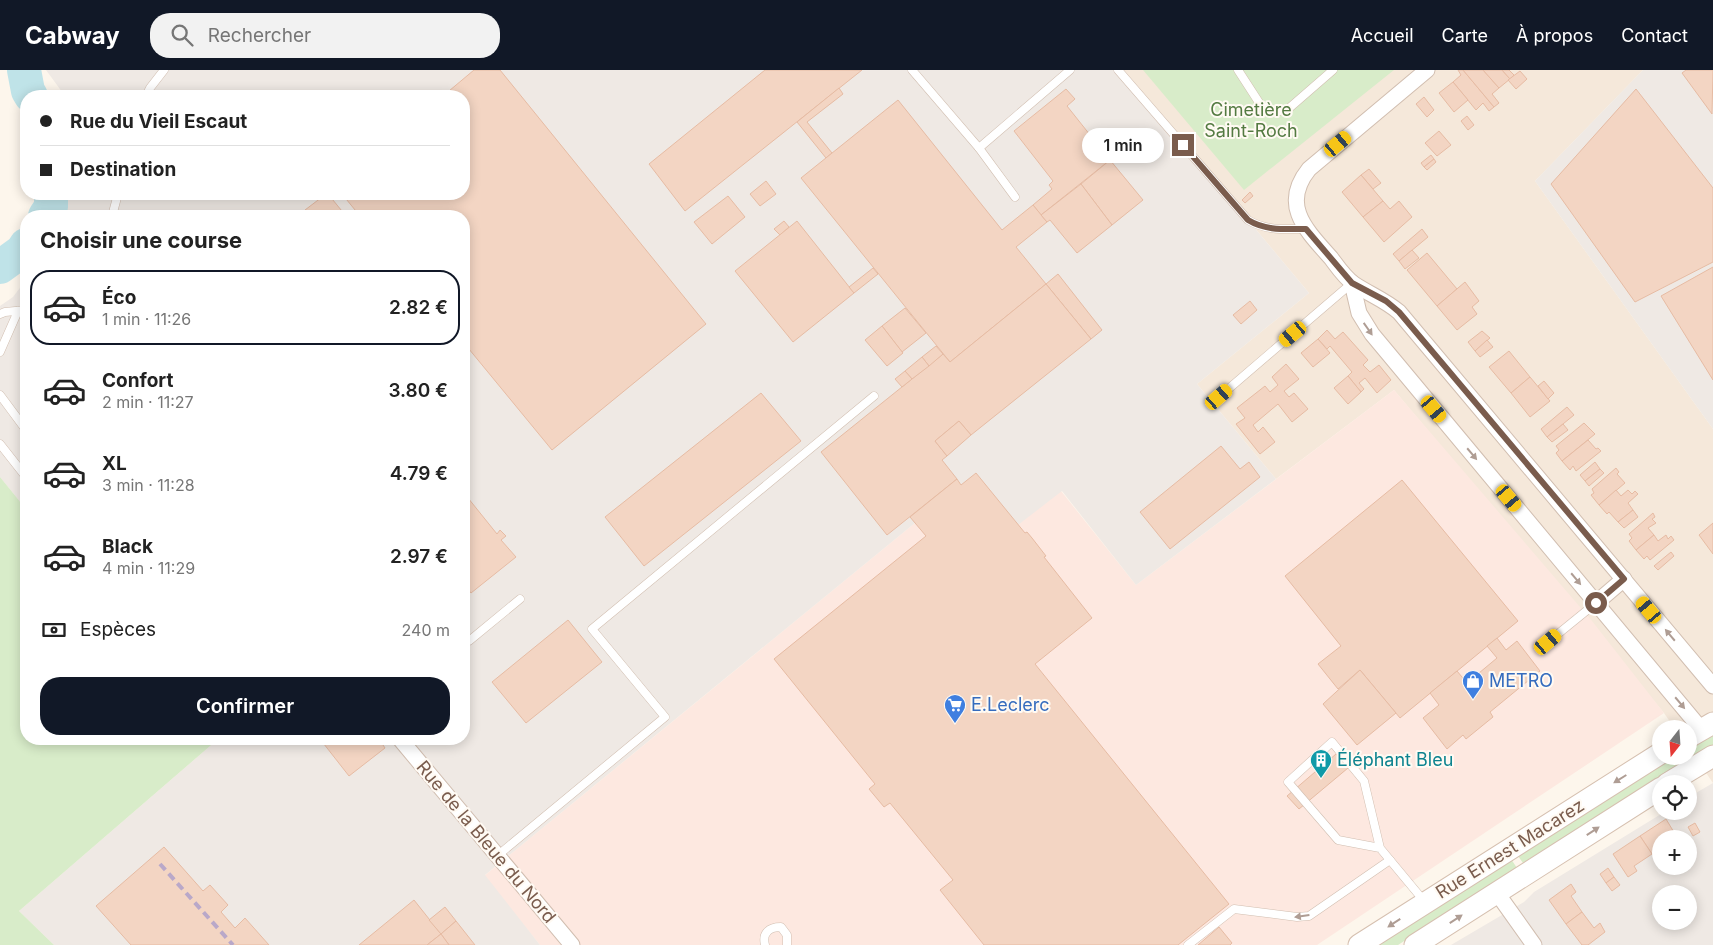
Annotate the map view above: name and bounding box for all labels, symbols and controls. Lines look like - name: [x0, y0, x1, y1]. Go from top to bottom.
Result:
- search box: [150, 13, 500, 58]
- text: Cabway: [25, 21, 120, 50]
- icon: search: [168, 21, 196, 49]
- text: Rechercher: [208, 24, 311, 47]
- text: Accueil: [1351, 25, 1414, 46]
- text: Carte: [1442, 25, 1488, 46]
- text: À propos: [1516, 25, 1593, 46]
- text: Contact: [1621, 25, 1688, 46]
- park label: Cimetière Saint-Roch: [1204, 99, 1298, 141]
- text: Rue du Vieil Escaut: [70, 110, 247, 133]
- callout: 1 min: [1083, 128, 1166, 162]
- car: [1321, 129, 1354, 159]
- route end: [1172, 134, 1194, 156]
- text: 1 min: [1103, 135, 1143, 155]
- text: Destination: [70, 158, 176, 181]
- text: Choisir une course: [40, 227, 242, 253]
- icon: car: [42, 285, 87, 330]
- text: Éco: [102, 286, 136, 309]
- text: 2.82 €: [389, 296, 448, 319]
- text: 1 min · 11:26: [102, 309, 191, 329]
- car: [1276, 319, 1309, 349]
- one-way arrow: [1363, 322, 1373, 336]
- icon: car: [42, 368, 87, 413]
- text: Confort: [102, 369, 173, 392]
- text: 3.80 €: [388, 379, 448, 402]
- car: [1202, 381, 1235, 413]
- text: 2 min · 11:27: [102, 392, 194, 412]
- car: [1418, 393, 1449, 425]
- one-way arrow: [1466, 447, 1477, 460]
- icon: car: [42, 451, 87, 496]
- text: XL: [102, 452, 127, 475]
- text: 4.79 €: [390, 462, 448, 485]
- text: 3 min · 11:28: [102, 475, 195, 495]
- car: [1493, 482, 1524, 514]
- icon: car: [42, 534, 87, 579]
- text: Black: [102, 535, 153, 558]
- text: 2.97 €: [390, 545, 448, 568]
- text: 4 min · 11:29: [102, 558, 195, 578]
- one-way arrow: [1570, 572, 1581, 585]
- route start: [1585, 592, 1607, 614]
- car: [1633, 594, 1664, 626]
- icon: cash: [40, 616, 68, 644]
- text: Espèces: [80, 618, 156, 641]
- text: 240 m: [402, 620, 450, 640]
- car: [1531, 627, 1564, 657]
- one-way arrow: [1665, 629, 1676, 642]
- shop icon: METRO: [1461, 669, 1485, 700]
- place label: METRO: [1489, 670, 1553, 691]
- button: Confirmer: [40, 677, 450, 735]
- supermarket icon: E.Leclerc: [943, 693, 967, 724]
- place label: E.Leclerc: [971, 694, 1050, 715]
- one-way arrow: [1674, 697, 1685, 710]
- north arrow: [1652, 720, 1698, 765]
- map controls: [1652, 720, 1697, 930]
- building icon: Éléphant Bleu: [1309, 748, 1333, 779]
- place label: Éléphant Bleu: [1337, 748, 1453, 770]
- street label: Rue de la Bleue du Nord: [412, 756, 560, 927]
- one-way arrow: [1613, 774, 1627, 784]
- button: locate: [1652, 775, 1697, 820]
- street label: Rue Ernest Macarez: [1432, 794, 1588, 903]
- one-way arrow: [1587, 826, 1600, 836]
- button: +: [1652, 830, 1697, 875]
- button: −: [1652, 885, 1697, 930]
- one-way arrow: [1294, 912, 1310, 920]
- one-way arrow: [1450, 914, 1463, 923]
- one-way arrow: [1388, 918, 1401, 927]

